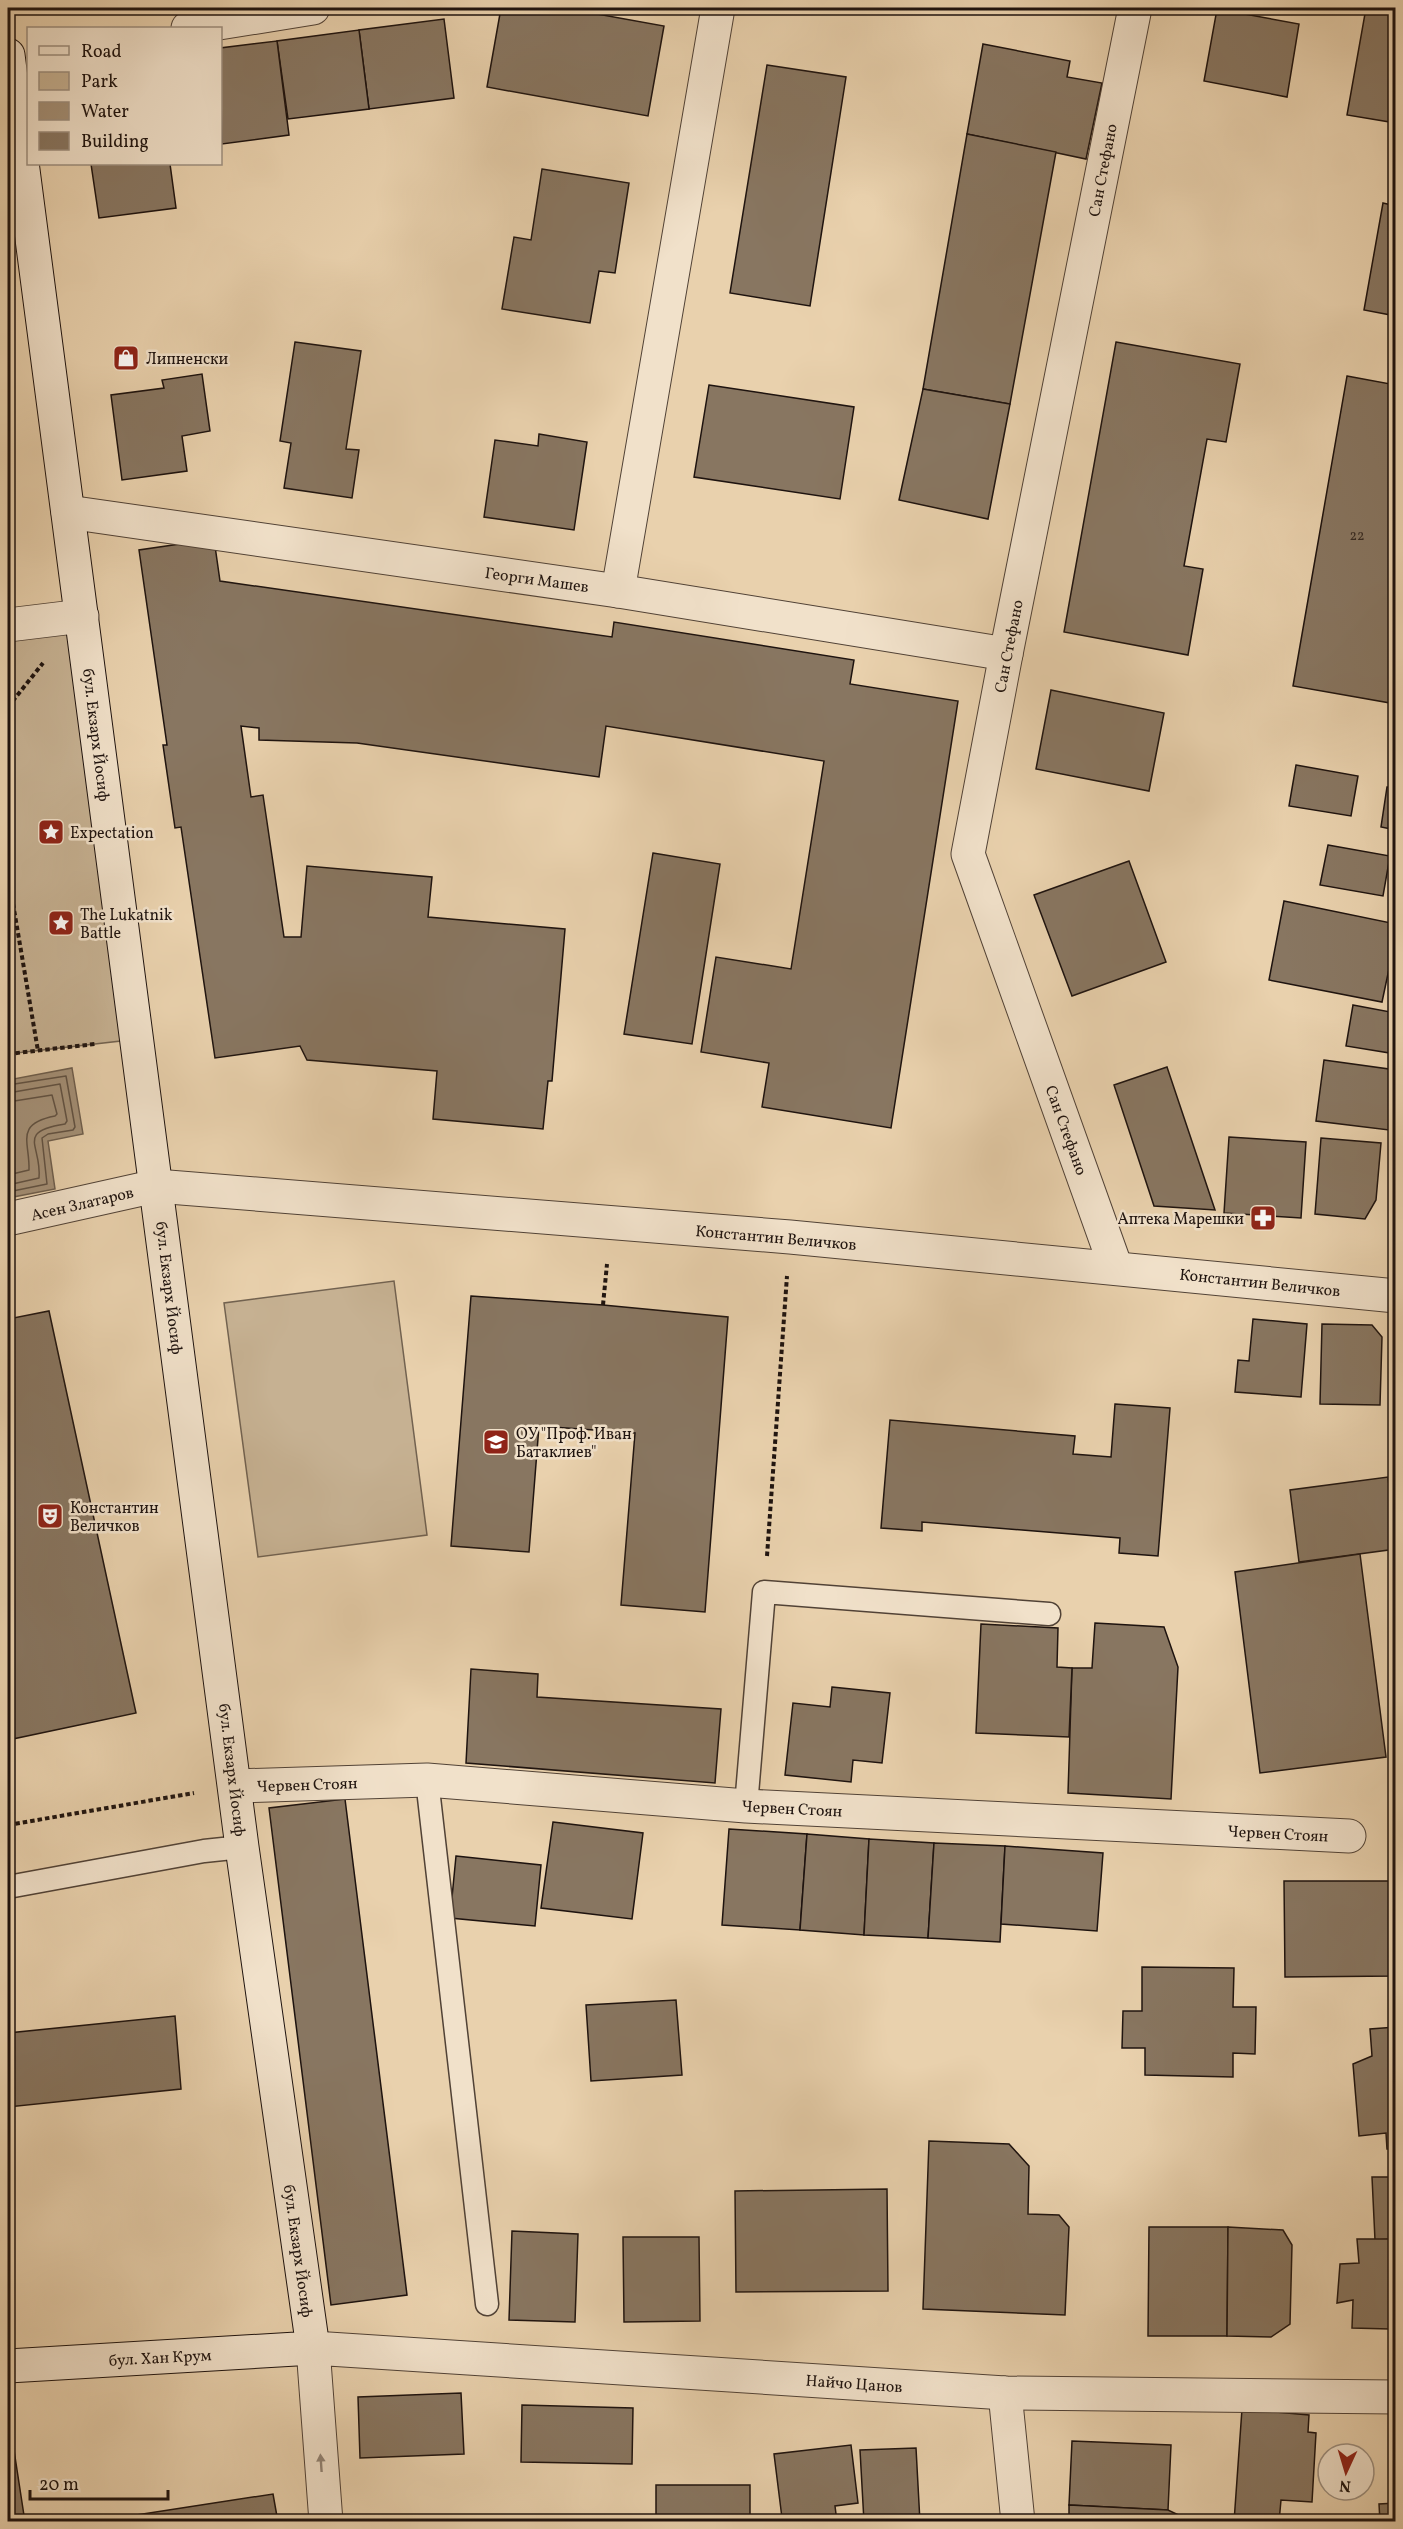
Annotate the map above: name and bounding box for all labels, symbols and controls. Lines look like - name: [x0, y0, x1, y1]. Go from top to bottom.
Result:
- legend: [27, 27, 222, 165]
- text: Road: [81, 40, 122, 65]
- text: Park: [81, 70, 118, 95]
- text: Water: [81, 100, 129, 125]
- street label: Сан Стефано: [1084, 122, 1124, 219]
- text: Building: [81, 130, 149, 155]
- shop icon: Липненски: [111, 343, 141, 373]
- place label: Липненски: [146, 349, 229, 371]
- house number: 22: [1349, 527, 1365, 546]
- street label: Георги Машев: [483, 563, 590, 599]
- street label: Сан Стефано: [990, 598, 1030, 695]
- street label: бул. Екзарх Йосиф: [76, 668, 114, 803]
- place icon: Expectation: [36, 817, 66, 847]
- place label: Expectation: [70, 823, 154, 845]
- place label: The Lukatnik Battle: [80, 905, 173, 945]
- place icon: The Lukatnik Battle: [46, 908, 76, 938]
- street label: Сан Стефано: [1039, 1083, 1092, 1179]
- street label: Асен Златаров: [29, 1182, 136, 1227]
- pharmacy icon: Аптека Марешки: [1248, 1203, 1278, 1233]
- place label: Аптека Марешки: [1118, 1209, 1244, 1231]
- street label: бул. Екзарх Йосиф: [149, 1221, 187, 1356]
- street label: Константин Величков: [694, 1221, 857, 1257]
- street label: Константин Величков: [1178, 1265, 1341, 1303]
- place label: ОУ "Проф. Иван Батаклиев": [516, 1424, 632, 1464]
- school or university icon: ОУ "Проф. Иван Батаклиев": [481, 1427, 511, 1457]
- place label: Константин Величков: [70, 1498, 159, 1538]
- theatre icon: Константин Величков: [35, 1501, 65, 1531]
- street label: бул. Екзарх Йосиф: [212, 1703, 250, 1838]
- street label: Червен Стоян: [256, 1773, 358, 1799]
- street label: Червен Стоян: [741, 1796, 843, 1824]
- street label: Червен Стоян: [1227, 1821, 1329, 1849]
- street label: бул. Екзарх Йосиф: [277, 2184, 317, 2319]
- street label: бул. Хан Крум: [108, 2345, 212, 2373]
- street label: Найчо Цанов: [805, 2371, 903, 2399]
- north arrow: [1316, 2442, 1376, 2502]
- one-way arrow: [317, 2454, 326, 2473]
- scale bar: [30, 2463, 168, 2501]
- text: 20 m: [39, 2473, 79, 2498]
- text: N: [1338, 2474, 1352, 2496]

